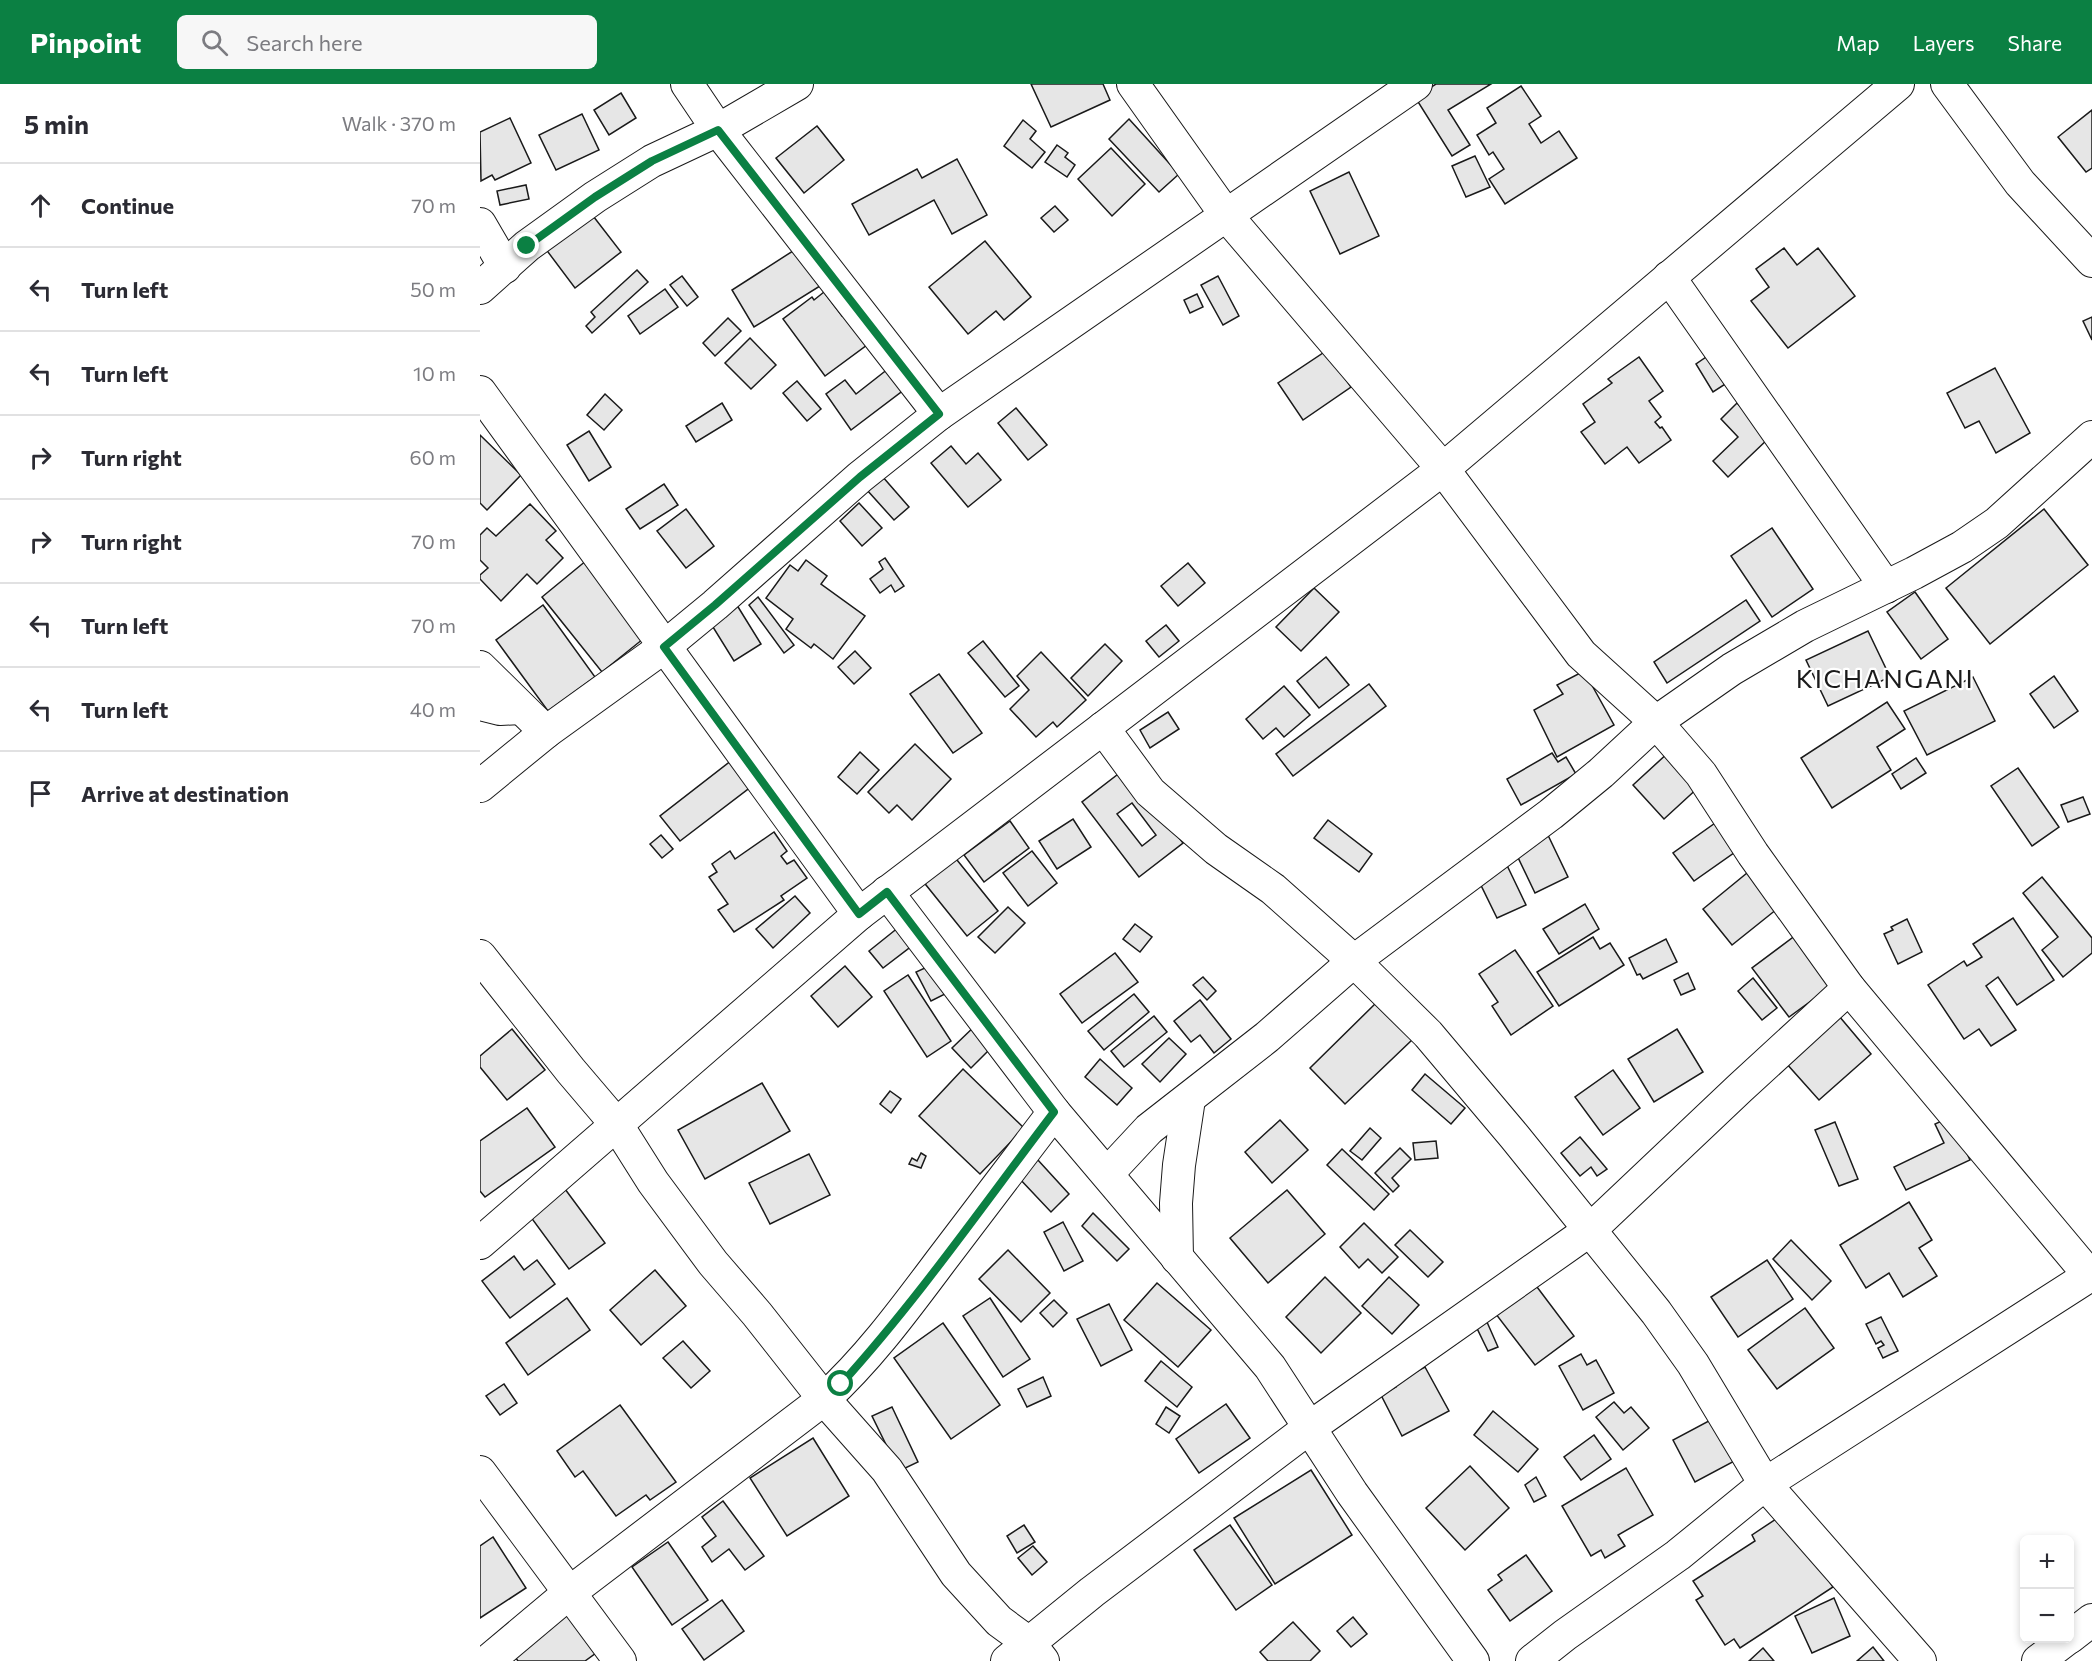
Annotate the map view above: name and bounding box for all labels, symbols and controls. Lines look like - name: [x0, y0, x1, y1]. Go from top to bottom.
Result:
- search box: [177, 15, 597, 69]
- text: Pinpoint: [30, 25, 141, 59]
- icon: search: [198, 26, 231, 59]
- text: Search here: [246, 29, 363, 56]
- text: Map: [1836, 30, 1880, 55]
- text: Layers: [1913, 30, 1975, 55]
- text: Share: [2008, 30, 2062, 55]
- text: 5 min: [24, 108, 89, 139]
- text: Walk · 370 m: [342, 111, 456, 135]
- icon: ahead: [24, 189, 57, 222]
- text: Continue: [81, 192, 174, 219]
- text: 70 m: [411, 193, 456, 217]
- route end: [513, 232, 539, 258]
- icon: left: [24, 273, 57, 306]
- text: Turn left: [81, 276, 168, 303]
- text: 50 m: [410, 277, 456, 301]
- icon: left: [24, 357, 57, 390]
- text: Turn left: [81, 360, 168, 387]
- text: 10 m: [413, 361, 456, 385]
- icon: right: [24, 441, 57, 474]
- text: Turn right: [81, 444, 182, 471]
- text: 60 m: [410, 445, 456, 469]
- icon: right: [24, 525, 57, 558]
- text: Turn right: [81, 528, 182, 555]
- text: 70 m: [411, 529, 456, 553]
- icon: left: [24, 609, 57, 642]
- text: Turn left: [81, 612, 168, 639]
- text: 70 m: [411, 613, 456, 637]
- district label: KICHANGANI: [1796, 662, 1974, 693]
- icon: left: [24, 693, 57, 726]
- text: Turn left: [81, 696, 168, 723]
- text: 40 m: [410, 697, 456, 721]
- icon: arrive: [24, 777, 57, 810]
- text: Arrive at destination: [81, 780, 289, 807]
- route start: [827, 1370, 853, 1396]
- map controls: [2020, 1535, 2074, 1643]
- button: +: [2020, 1535, 2074, 1589]
- button: −: [2020, 1589, 2074, 1643]

